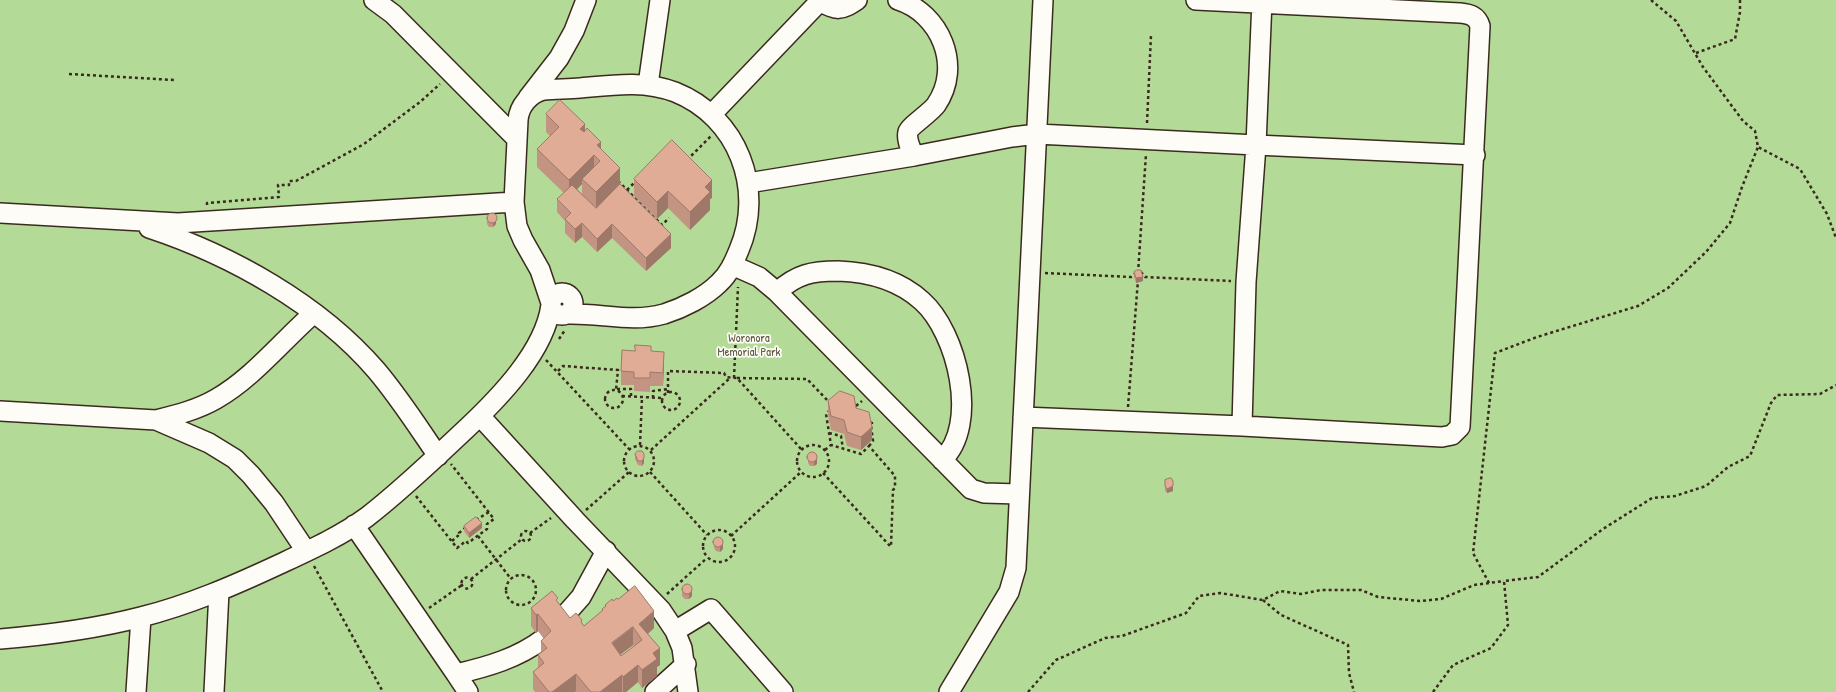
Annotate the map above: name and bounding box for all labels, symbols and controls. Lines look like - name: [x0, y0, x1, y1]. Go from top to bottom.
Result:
- park label: Woronora Memorial Park: [718, 332, 780, 360]

